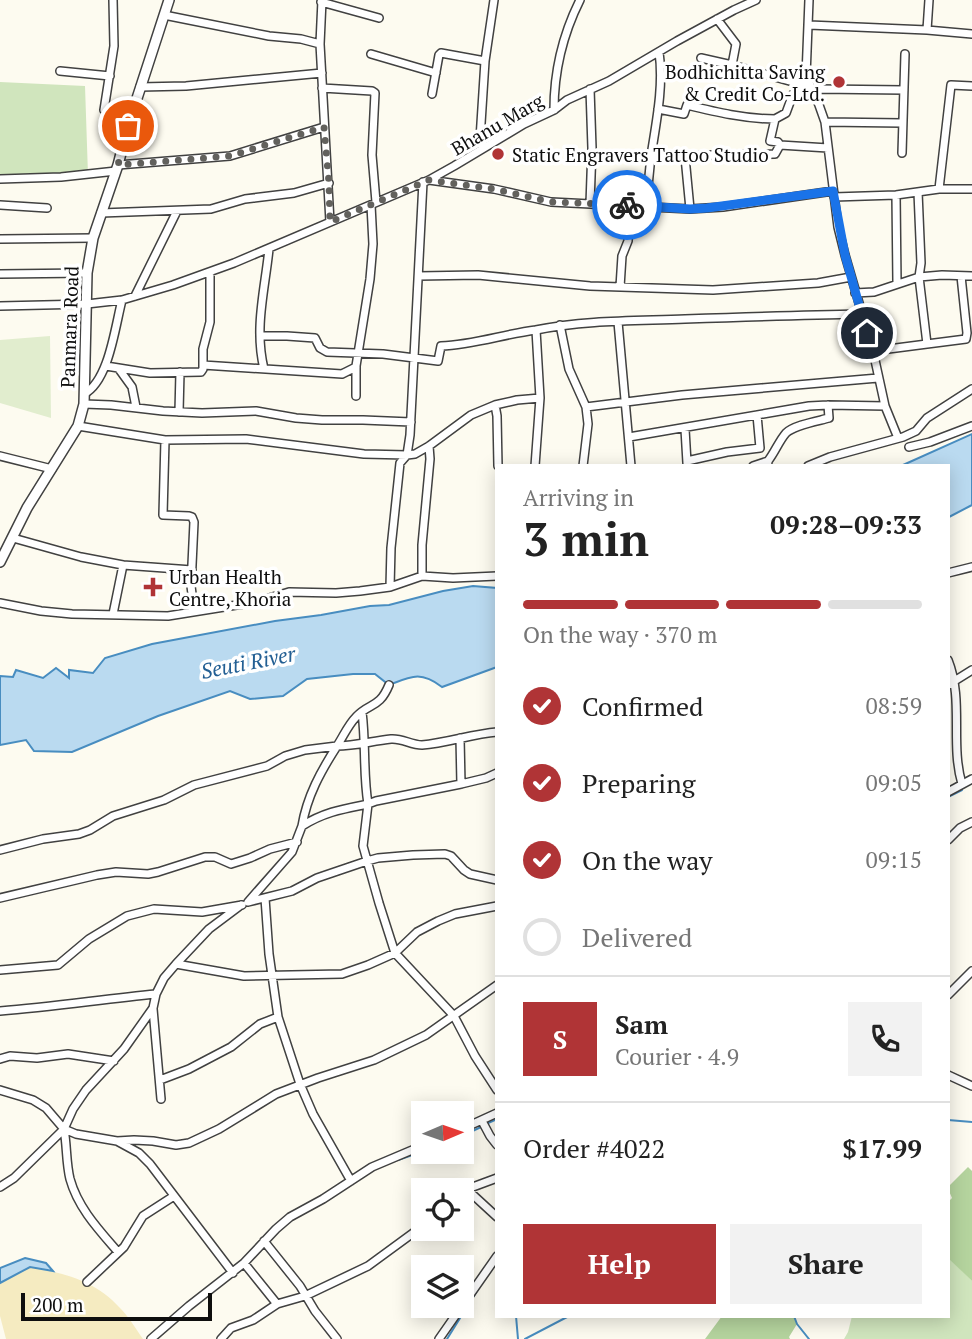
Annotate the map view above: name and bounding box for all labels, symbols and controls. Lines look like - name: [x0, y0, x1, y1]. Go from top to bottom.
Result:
- place label: Bodhichitta Saving & Credit Co-Ltd.: [665, 59, 826, 106]
- marker: Bodhichitta Saving & Credit Co-Ltd.: [831, 74, 847, 90]
- street label: Bhanu Marg: [446, 87, 549, 160]
- pin: [98, 96, 158, 156]
- icon: bag: [109, 107, 147, 145]
- place label: Static Engravers Tattoo Studio: [512, 142, 769, 167]
- marker: Static Engravers Tattoo Studio: [490, 146, 506, 162]
- courier: [592, 170, 662, 240]
- icon: bike: [608, 186, 646, 224]
- street label: Panmara Road: [54, 265, 84, 388]
- pin: [837, 303, 897, 363]
- icon: home: [848, 314, 886, 352]
- text: Arriving in: [523, 482, 634, 513]
- text: 09:28–09:33: [770, 507, 922, 541]
- text: 3 min: [523, 508, 649, 569]
- place label: Urban Health Centre, Khoria: [169, 564, 292, 611]
- marker: Urban Health Centre, Khoria: [143, 577, 163, 597]
- text: On the way · 370 m: [523, 619, 717, 650]
- water label: Seuti River: [198, 639, 299, 685]
- icon: check: [523, 687, 561, 725]
- text: Confirmed: [582, 689, 703, 723]
- text: 08:59: [865, 690, 922, 721]
- icon: check: [523, 764, 561, 802]
- text: Preparing: [582, 766, 695, 800]
- text: 09:05: [865, 767, 922, 798]
- icon: check: [523, 841, 561, 879]
- text: On the way: [582, 843, 713, 877]
- text: 09:15: [865, 844, 922, 875]
- text: Delivered: [582, 920, 692, 954]
- button: phone: [848, 1002, 922, 1076]
- text: Sam: [615, 1007, 668, 1041]
- text: S: [553, 1022, 567, 1056]
- text: Courier · 4.9: [615, 1041, 739, 1072]
- north arrow: [411, 1101, 474, 1164]
- map controls: [411, 1101, 474, 1318]
- text: Order #4022: [523, 1131, 665, 1165]
- text: $17.99: [842, 1131, 922, 1165]
- button: locate: [411, 1178, 474, 1241]
- button: Help: [523, 1224, 716, 1304]
- button: Share: [730, 1224, 922, 1304]
- button: layers: [411, 1255, 474, 1318]
- scale bar: [21, 1290, 212, 1322]
- text: 200 m: [32, 1292, 83, 1317]

